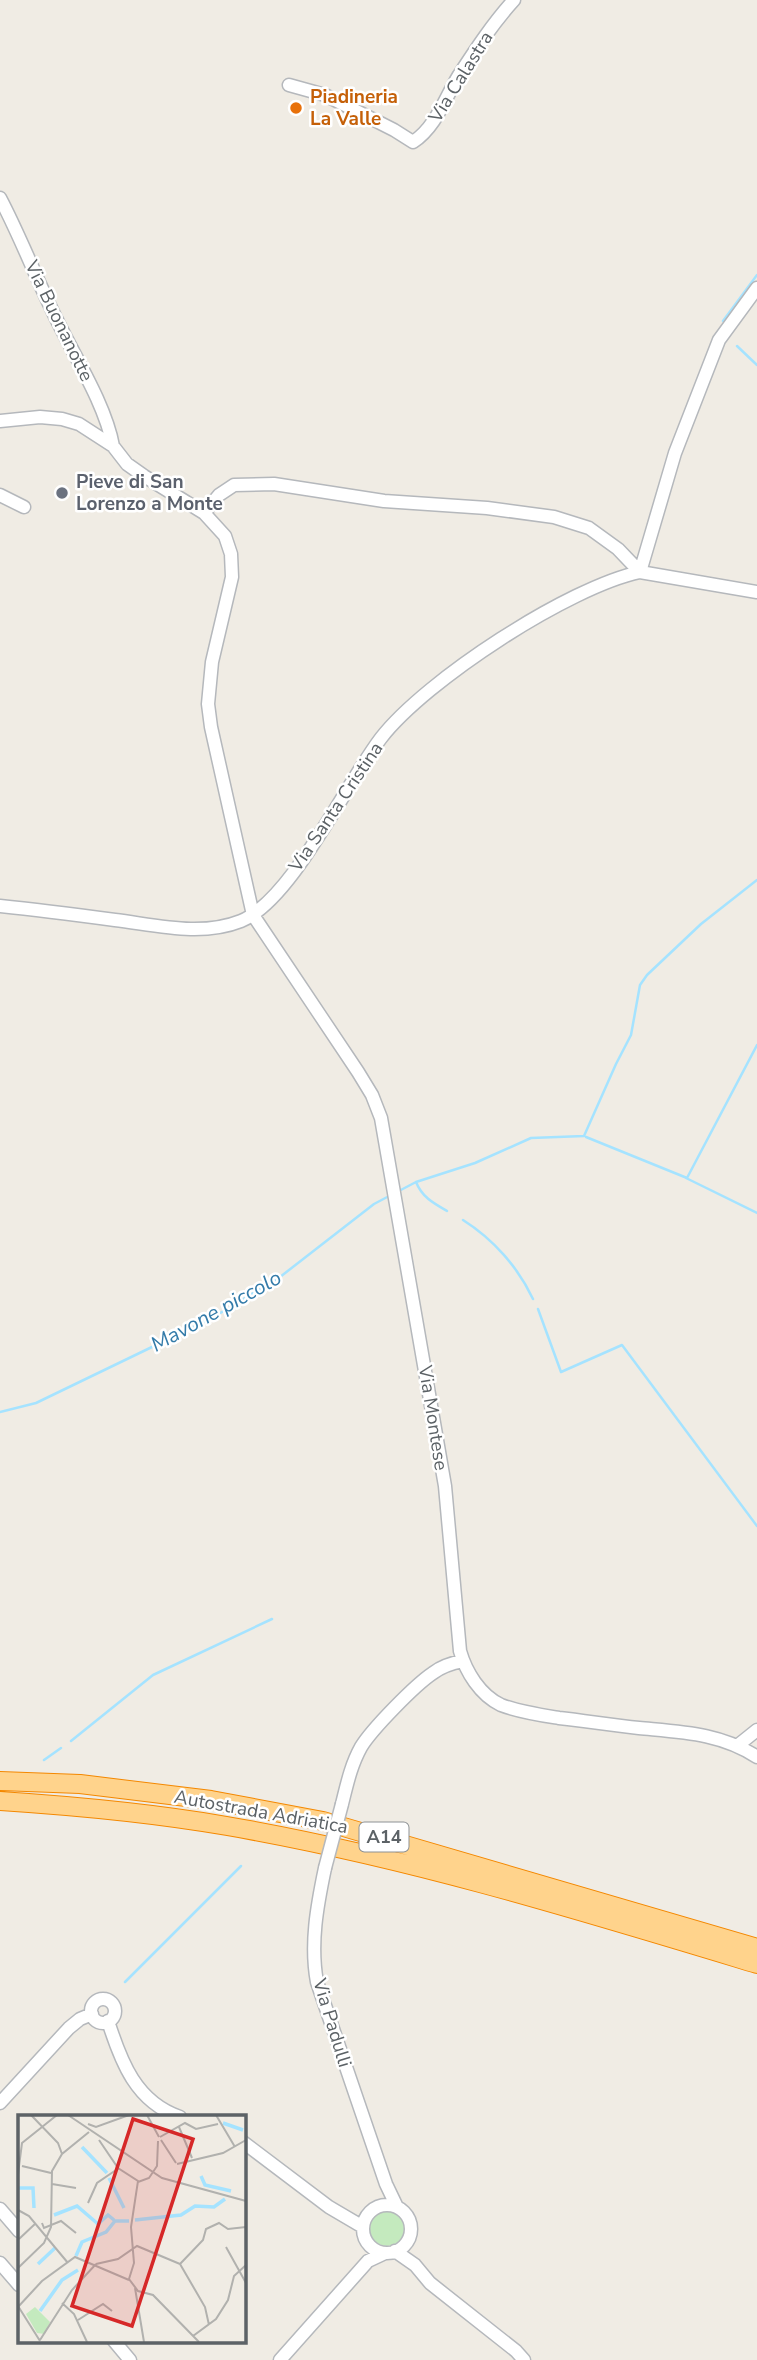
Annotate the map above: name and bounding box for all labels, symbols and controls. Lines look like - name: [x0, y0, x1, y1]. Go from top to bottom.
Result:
- street label: Via Calastra: [422, 26, 499, 128]
- place label: Piadineria La Valle: [310, 84, 398, 132]
- marker: Piadineria La Valle: [288, 100, 304, 116]
- street label: Via Buonanotte: [18, 255, 100, 386]
- place label: Pieve di San Lorenzo a Monte: [76, 469, 223, 517]
- marker: Pieve di San Lorenzo a Monte: [54, 485, 70, 501]
- street label: Via Santa Cristina: [282, 737, 389, 878]
- water label: Mavone piccolo: [146, 1264, 286, 1358]
- street label: Via Montese: [412, 1363, 454, 1472]
- street label: Autostrada Adriatica: [172, 1784, 350, 1840]
- road number: A14: [360, 1823, 408, 1852]
- street label: Via Padulli: [306, 1974, 358, 2071]
- inset map: [18, 2115, 245, 2342]

